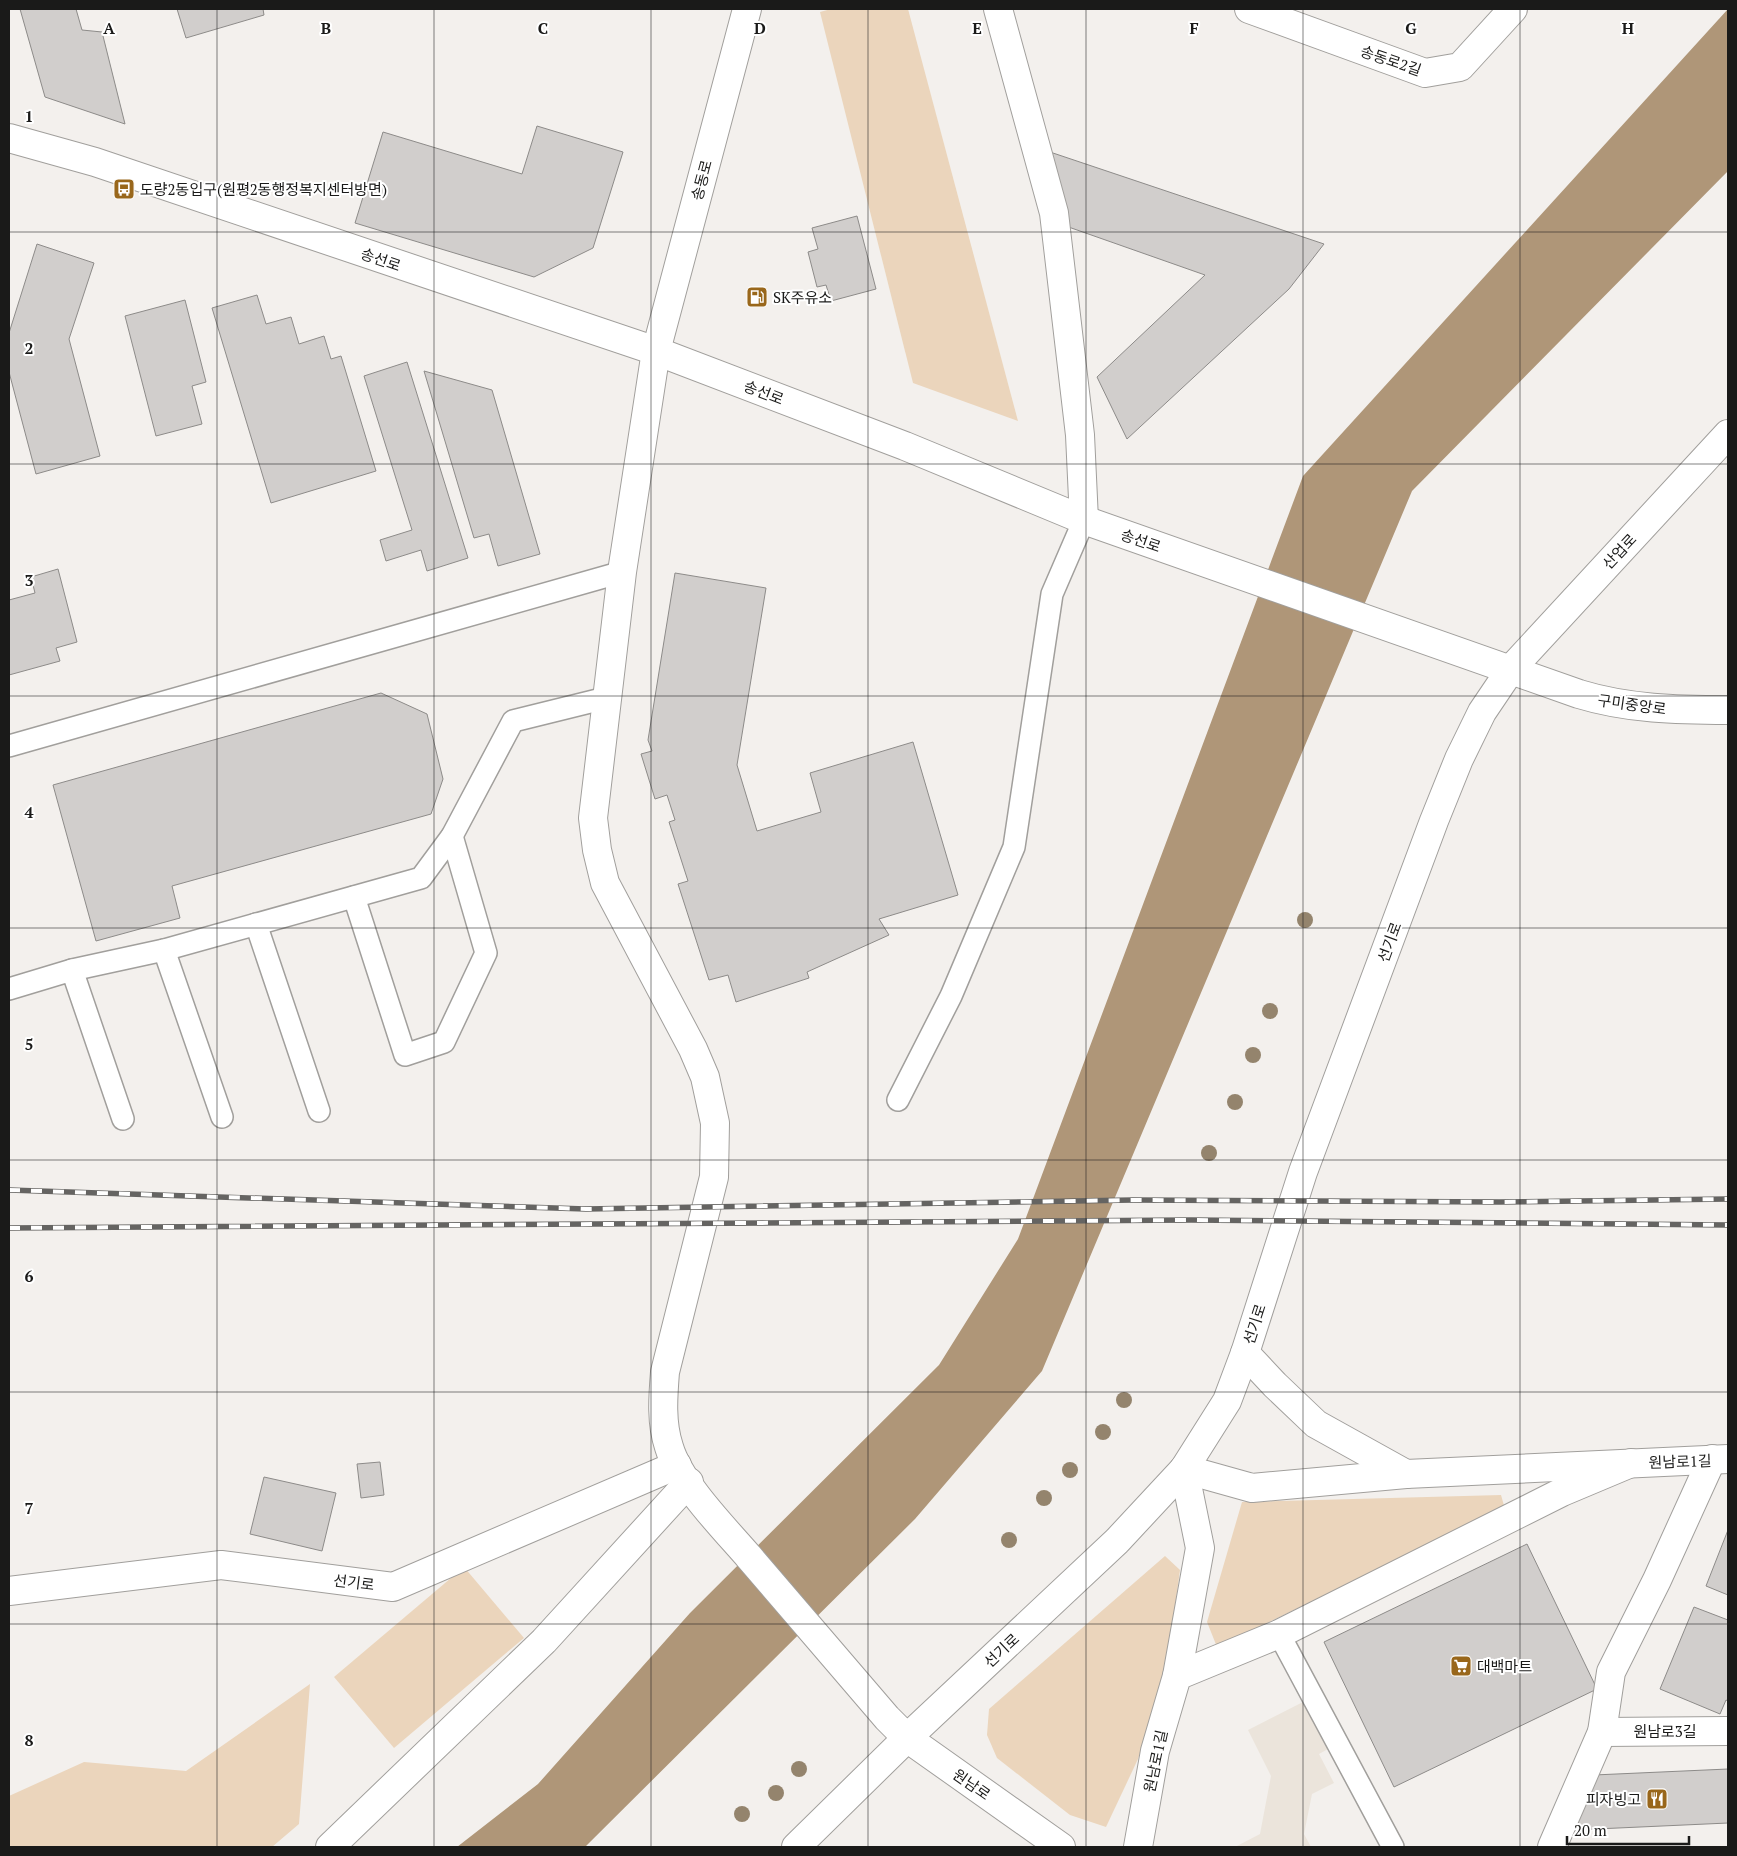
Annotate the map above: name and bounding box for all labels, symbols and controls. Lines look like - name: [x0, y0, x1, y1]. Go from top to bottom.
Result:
- text: A: [103, 17, 115, 39]
- text: B: [321, 17, 331, 39]
- text: C: [538, 17, 548, 39]
- text: D: [754, 17, 766, 39]
- text: E: [972, 17, 982, 39]
- text: F: [1189, 17, 1199, 39]
- text: G: [1405, 17, 1417, 39]
- text: H: [1622, 17, 1634, 39]
- street label: 송동로2길: [1358, 40, 1424, 80]
- text: 1: [24, 105, 34, 127]
- street label: 송동로: [686, 157, 716, 203]
- bus stop icon: 도량2동입구(원평2동행정복지센터방면): [112, 177, 136, 201]
- place label: 도량2동입구(원평2동행정복지센터방면): [140, 179, 387, 199]
- street label: 송선로: [358, 243, 404, 275]
- fuel station icon: SK주유소: [745, 285, 769, 309]
- place label: SK주유소: [773, 287, 832, 307]
- text: 2: [24, 337, 34, 359]
- street label: 송선로: [741, 375, 787, 409]
- street label: 송선로: [1118, 524, 1164, 556]
- street label: 산업로: [1598, 529, 1640, 573]
- text: 3: [24, 569, 34, 591]
- street label: 구미중앙로: [1596, 689, 1668, 719]
- text: 4: [24, 801, 34, 823]
- street label: 선기로: [1373, 919, 1405, 965]
- text: 5: [24, 1033, 34, 1055]
- text: 6: [24, 1265, 34, 1287]
- street label: 선기로: [1238, 1301, 1270, 1347]
- street label: 원남로1길: [1648, 1450, 1712, 1472]
- text: 7: [24, 1497, 34, 1519]
- street label: 선기로: [332, 1570, 376, 1594]
- street label: 선기로: [979, 1629, 1023, 1671]
- supermarket icon: 대백마트: [1449, 1654, 1473, 1678]
- place label: 대백마트: [1477, 1656, 1532, 1676]
- street label: 원남로3길: [1633, 1721, 1697, 1741]
- street label: 원남로1길: [1139, 1728, 1171, 1794]
- text: 8: [24, 1729, 34, 1751]
- street label: 원남로: [949, 1764, 995, 1804]
- restaurant icon: 피자빙고: [1645, 1787, 1669, 1811]
- place label: 피자빙고: [1586, 1789, 1641, 1809]
- scale bar: [1567, 1814, 1690, 1846]
- text: 20 m: [1574, 1820, 1607, 1840]

